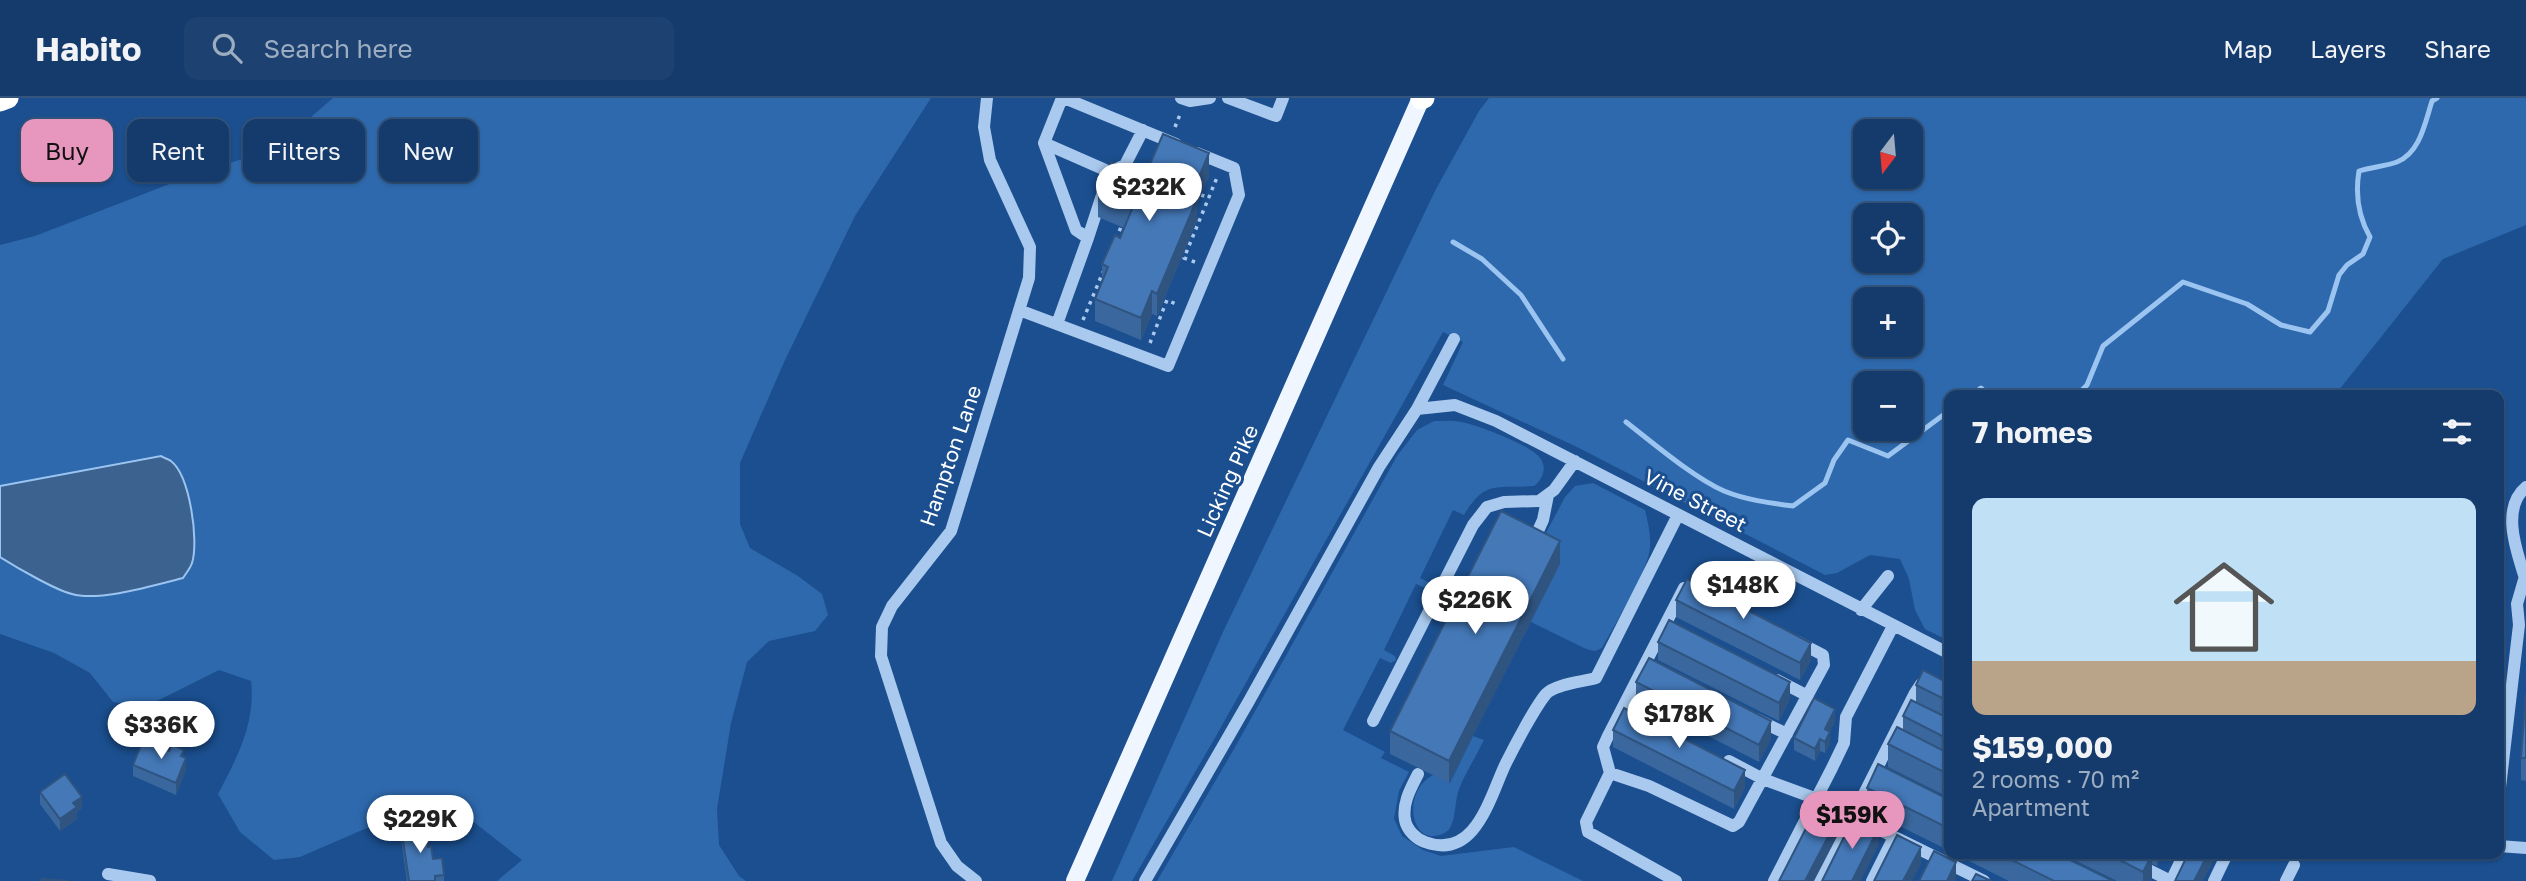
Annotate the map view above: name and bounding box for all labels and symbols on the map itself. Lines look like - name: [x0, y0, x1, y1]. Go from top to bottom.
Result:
- north arrow: [1853, 119, 1923, 189]
- pin: $232K: [1100, 164, 1198, 223]
- street label: Hampton Lane: [914, 382, 986, 530]
- street label: Licking Pike: [1191, 420, 1263, 541]
- street label: Vine Street: [1640, 463, 1751, 537]
- pin: $148K: [1694, 561, 1792, 621]
- pin: $226K: [1426, 576, 1524, 636]
- pin: $178K: [1630, 690, 1728, 750]
- pin: $336K: [112, 702, 210, 761]
- pin: $159K: [1803, 792, 1901, 851]
- pin: $229K: [371, 796, 469, 855]

